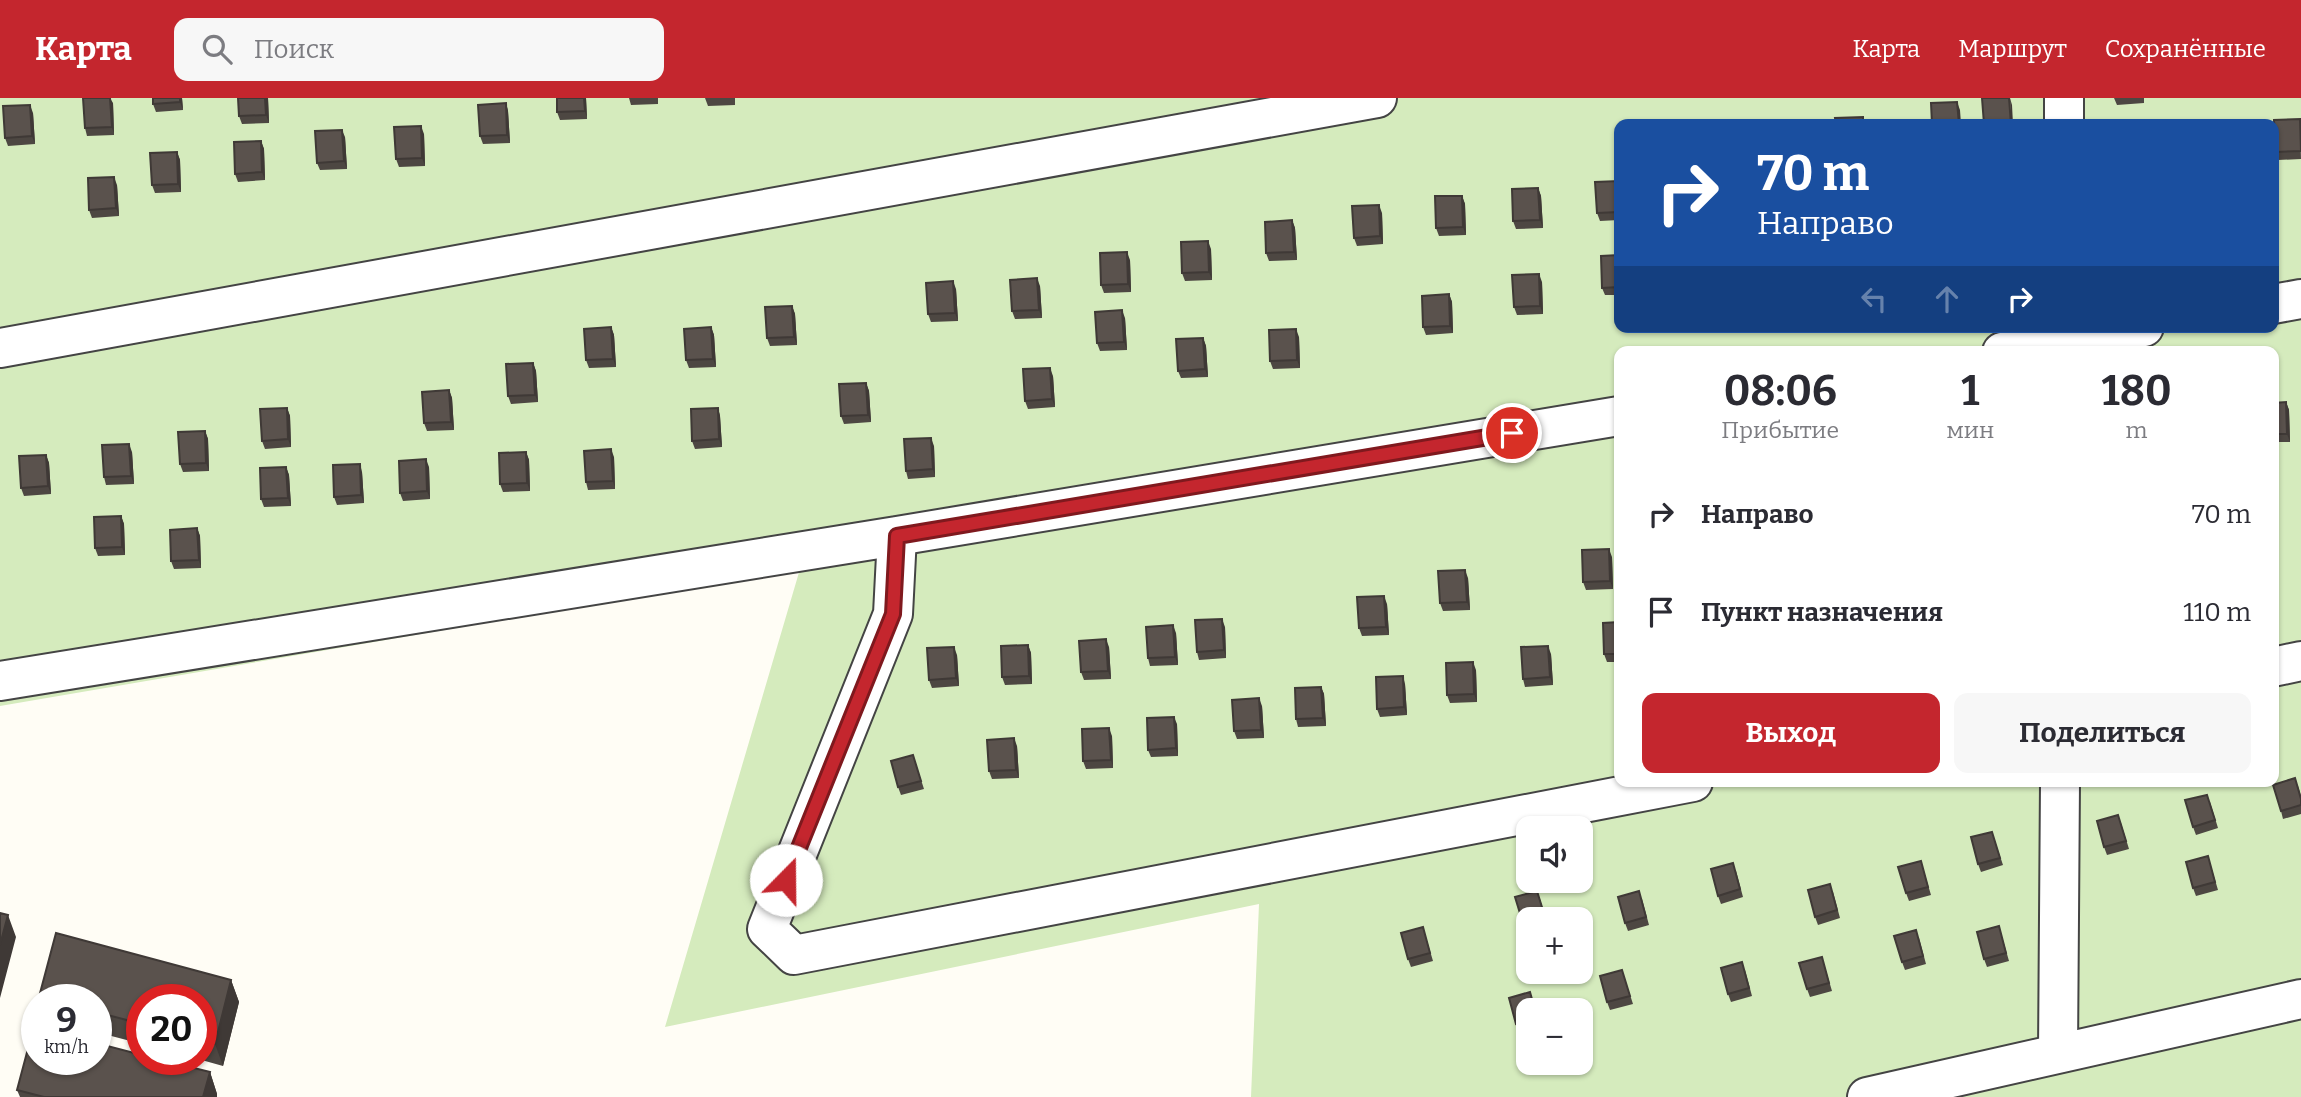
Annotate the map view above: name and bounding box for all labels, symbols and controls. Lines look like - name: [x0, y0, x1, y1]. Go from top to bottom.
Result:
- search box: [174, 18, 664, 81]
- text: Карта: [35, 29, 132, 69]
- icon: search: [198, 30, 236, 68]
- text: Поиск: [254, 34, 334, 65]
- text: Карта: [1852, 35, 1920, 63]
- text: Маршрут: [1958, 35, 2067, 63]
- text: Сохранённые: [2105, 35, 2266, 63]
- text: 70 m: [1757, 144, 1869, 203]
- icon: right: [1642, 147, 1733, 238]
- text: Направо: [1757, 204, 1894, 242]
- icon: left: [1855, 280, 1893, 318]
- icon: ahead: [1928, 280, 1966, 318]
- icon: right: [2001, 280, 2039, 318]
- text: 08:06: [1724, 366, 1837, 416]
- text: 1: [1961, 366, 1979, 416]
- text: 180: [2102, 366, 2172, 416]
- pin: [1482, 403, 1542, 463]
- icon: arrive: [1493, 414, 1531, 452]
- text: Прибытие: [1721, 416, 1839, 444]
- text: мин: [1946, 416, 1994, 444]
- text: m: [2126, 416, 2148, 444]
- icon: right: [1642, 495, 1680, 533]
- text: Направо: [1701, 499, 1814, 530]
- text: 70 m: [2192, 499, 2251, 530]
- icon: arrive: [1642, 593, 1680, 631]
- text: Пункт назначения: [1701, 597, 1943, 628]
- text: 110 m: [2183, 597, 2251, 628]
- button: Выход: [1642, 693, 1940, 773]
- button: Поделиться: [1954, 693, 2251, 773]
- map controls: [1516, 816, 1593, 1075]
- button: sound: [1516, 816, 1593, 893]
- position arrow: [749, 843, 823, 917]
- button: +: [1516, 907, 1593, 984]
- speed limit sign: 20: [126, 984, 217, 1075]
- button: −: [1516, 998, 1593, 1075]
- text: 9: [56, 999, 77, 1041]
- text: km/h: [44, 1036, 89, 1058]

